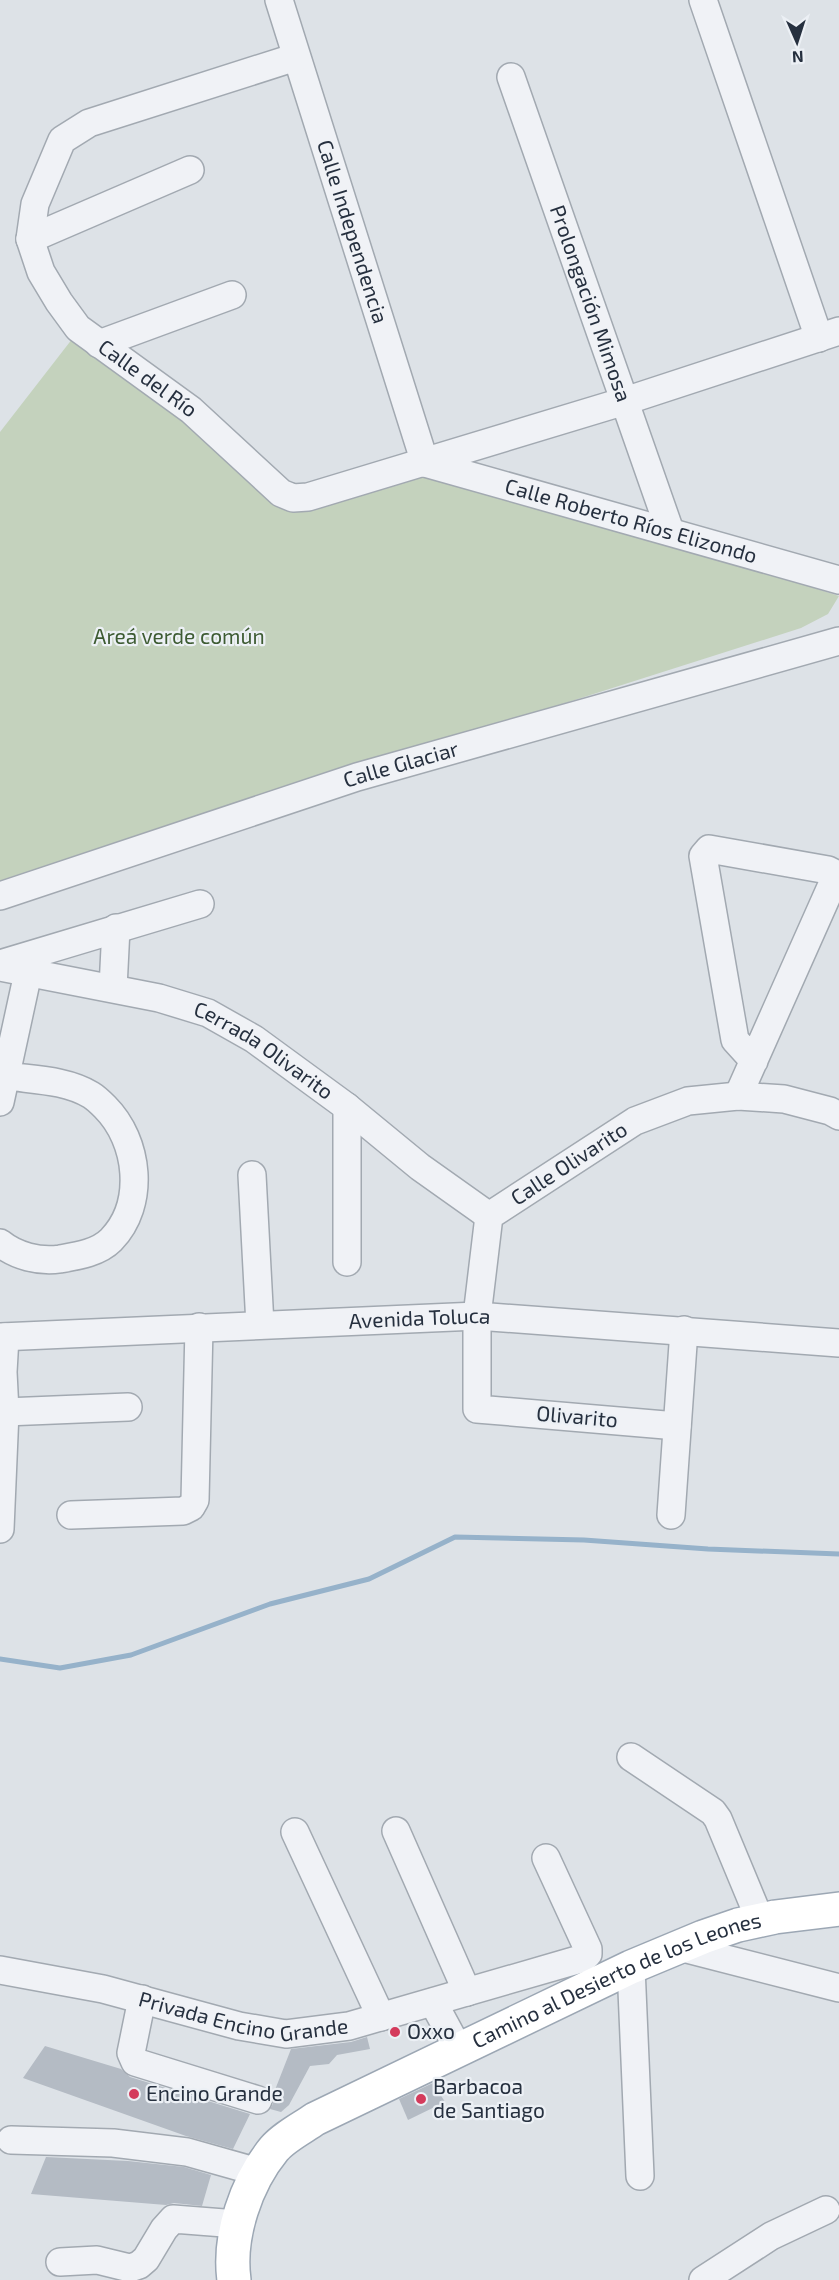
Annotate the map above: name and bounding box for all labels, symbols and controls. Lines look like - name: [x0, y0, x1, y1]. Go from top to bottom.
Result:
- north arrow: [767, 12, 827, 72]
- text: N: [792, 48, 804, 67]
- street label: Calle Independencia: [313, 136, 394, 326]
- street label: Prolongación Mimosa: [546, 201, 638, 405]
- street label: Calle del Río: [94, 333, 203, 421]
- street label: Calle Roberto Ríos Elizondo: [503, 472, 760, 567]
- park label: Areá verde común: [93, 623, 265, 648]
- street label: Calle Glaciar: [340, 735, 462, 792]
- street label: Cerrada Olivarito: [191, 996, 339, 1104]
- street label: Calle Olivarito: [505, 1116, 631, 1210]
- street label: Avenida Toluca: [348, 1302, 492, 1333]
- street label: Olivarito: [535, 1399, 619, 1432]
- street label: Camino al Desierto de los Leones: [468, 1906, 763, 2053]
- street label: Privada Encino Grande: [136, 1985, 349, 2046]
- place label: Oxxo: [407, 2018, 455, 2043]
- marker: Oxxo: [388, 2025, 402, 2039]
- place label: Barbacoa de Santiago: [433, 2073, 545, 2122]
- place label: Encino Grande: [146, 2080, 283, 2105]
- marker: Encino Grande: [127, 2087, 141, 2101]
- marker: Barbacoa de Santiago: [414, 2092, 428, 2106]

